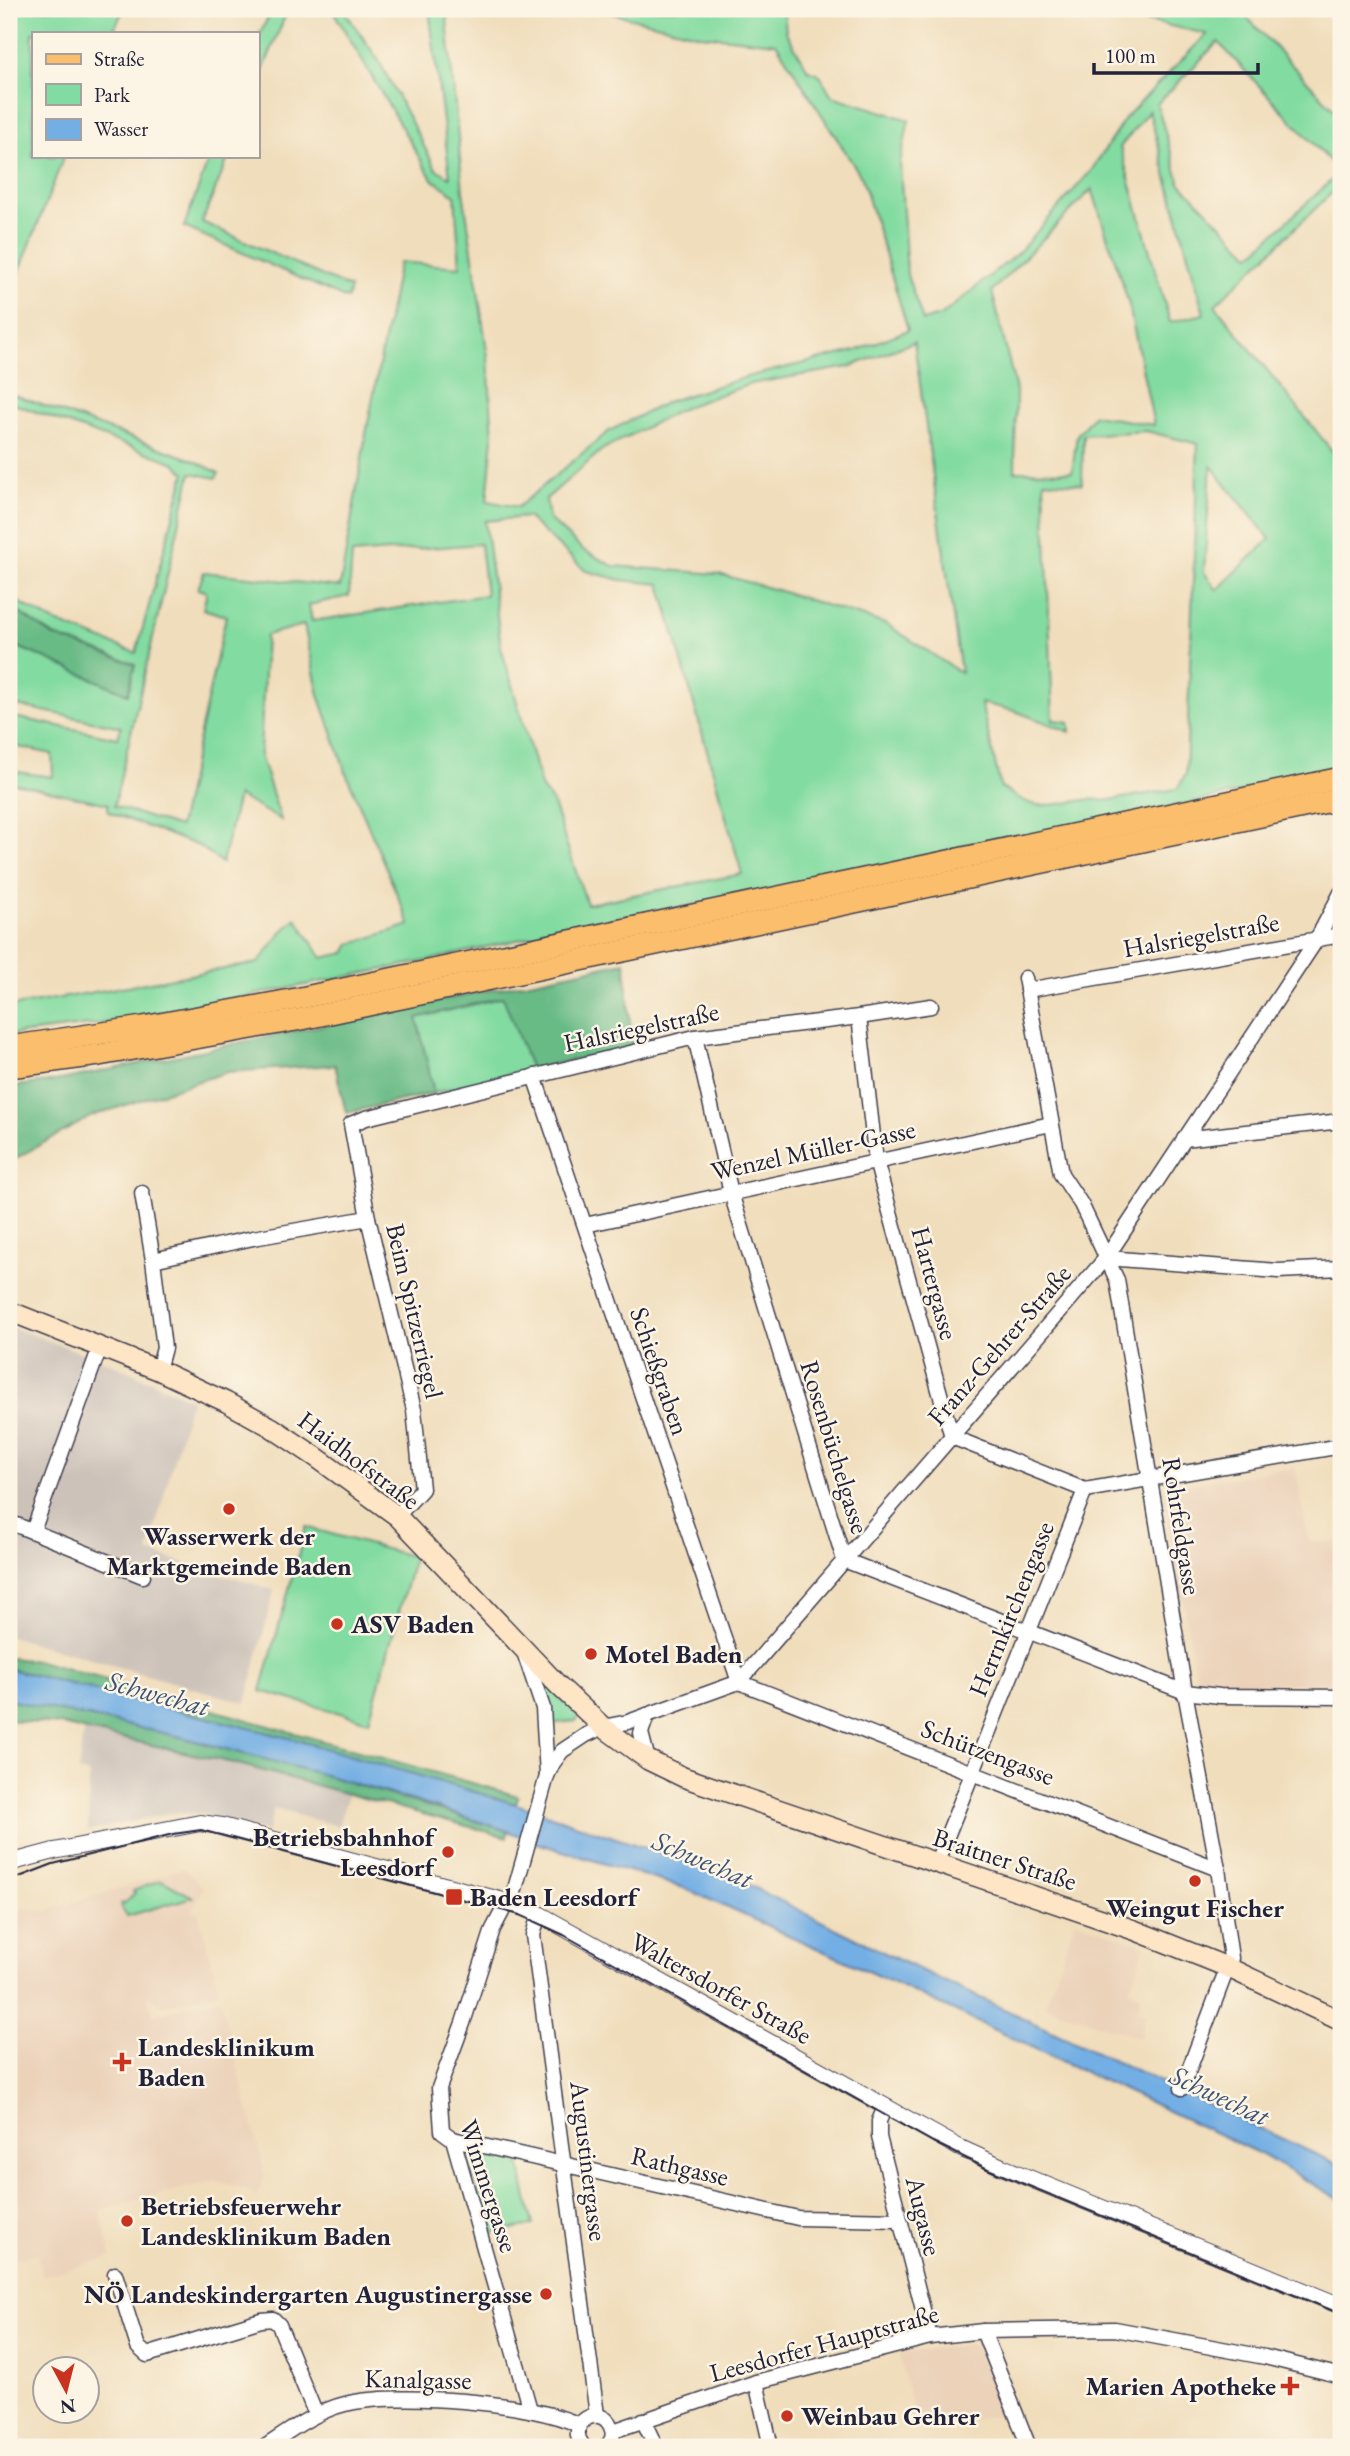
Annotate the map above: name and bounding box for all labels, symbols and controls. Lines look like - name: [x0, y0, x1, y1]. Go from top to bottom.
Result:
- legend: [32, 32, 259, 158]
- scale bar: [1094, 32, 1259, 76]
- text: 100 m: [1105, 42, 1156, 69]
- text: Straße: [94, 45, 145, 72]
- text: Park: [94, 81, 131, 108]
- text: Wasser: [94, 115, 148, 142]
- street label: Halsriegelstraße: [1120, 905, 1282, 965]
- street label: Halsriegelstraße: [560, 994, 722, 1060]
- street label: Wenzel Müller-Gasse: [708, 1112, 918, 1188]
- street label: Beim Spitzerriegel: [378, 1220, 452, 1402]
- street label: Hartergasse: [904, 1223, 966, 1343]
- street label: Franz-Gehrer-Straße: [920, 1257, 1078, 1433]
- street label: Schießgraben: [622, 1302, 698, 1440]
- street label: Rosenbüchelgasse: [792, 1356, 878, 1538]
- street label: Haidhofstraße: [291, 1403, 427, 1517]
- street label: Rohrfeldgasse: [1154, 1455, 1210, 1597]
- marker: Wasserwerk der Marktgemeinde Baden: [221, 1501, 237, 1517]
- street label: Herrnkirchengasse: [960, 1516, 1062, 1702]
- place label: Wasserwerk der Marktgemeinde Baden: [106, 1519, 352, 1583]
- place label: ASV Baden: [350, 1607, 475, 1641]
- marker: ASV Baden: [329, 1616, 345, 1632]
- place label: Motel Baden: [605, 1637, 743, 1671]
- marker: Motel Baden: [583, 1646, 599, 1662]
- water label: Schwechat: [101, 1662, 215, 1725]
- street label: Schützengasse: [916, 1711, 1060, 1793]
- place label: Betriebsbahnhof Leesdorf: [253, 1820, 438, 1884]
- street label: Braitner Straße: [929, 1820, 1081, 1898]
- water label: Schwechat: [646, 1821, 760, 1897]
- marker: Betriebsbahnhof Leesdorf: [440, 1844, 456, 1860]
- marker: Weingut Fischer: [1187, 1873, 1203, 1889]
- place label: Baden Leesdorf: [470, 1880, 641, 1914]
- marker: Baden Leesdorf: [444, 1887, 464, 1907]
- place label: Weingut Fischer: [1106, 1891, 1284, 1925]
- street label: Waltersdorfer Straße: [624, 1924, 818, 2052]
- place label: Landesklinikum Baden: [138, 2030, 315, 2094]
- marker: Landesklinikum Baden: [112, 2052, 132, 2072]
- water label: Schwechat: [1164, 2056, 1277, 2134]
- street label: Augustinergasse: [562, 2078, 616, 2243]
- street label: Wimmergasse: [452, 2115, 526, 2257]
- street label: Rathgasse: [628, 2138, 732, 2194]
- street label: Augasse: [898, 2172, 950, 2259]
- place label: Betriebsfeuerwehr Landesklinikum Baden: [141, 2189, 391, 2253]
- marker: Betriebsfeuerwehr Landesklinikum Baden: [119, 2213, 135, 2229]
- place label: NÖ Landeskindergarten Augustinergasse: [84, 2277, 532, 2311]
- marker: NÖ Landeskindergarten Augustinergasse: [538, 2286, 554, 2302]
- street label: Leesdorfer Hauptstraße: [706, 2296, 942, 2390]
- north arrow: [32, 2354, 102, 2424]
- street label: Kanalgasse: [364, 2361, 472, 2397]
- place label: Marien Apotheke: [1086, 2369, 1276, 2403]
- marker: Marien Apotheke: [1282, 2378, 1298, 2394]
- text: N: [58, 2393, 77, 2420]
- place label: Weinbau Gehrer: [801, 2399, 980, 2433]
- marker: Weinbau Gehrer: [779, 2408, 795, 2424]

